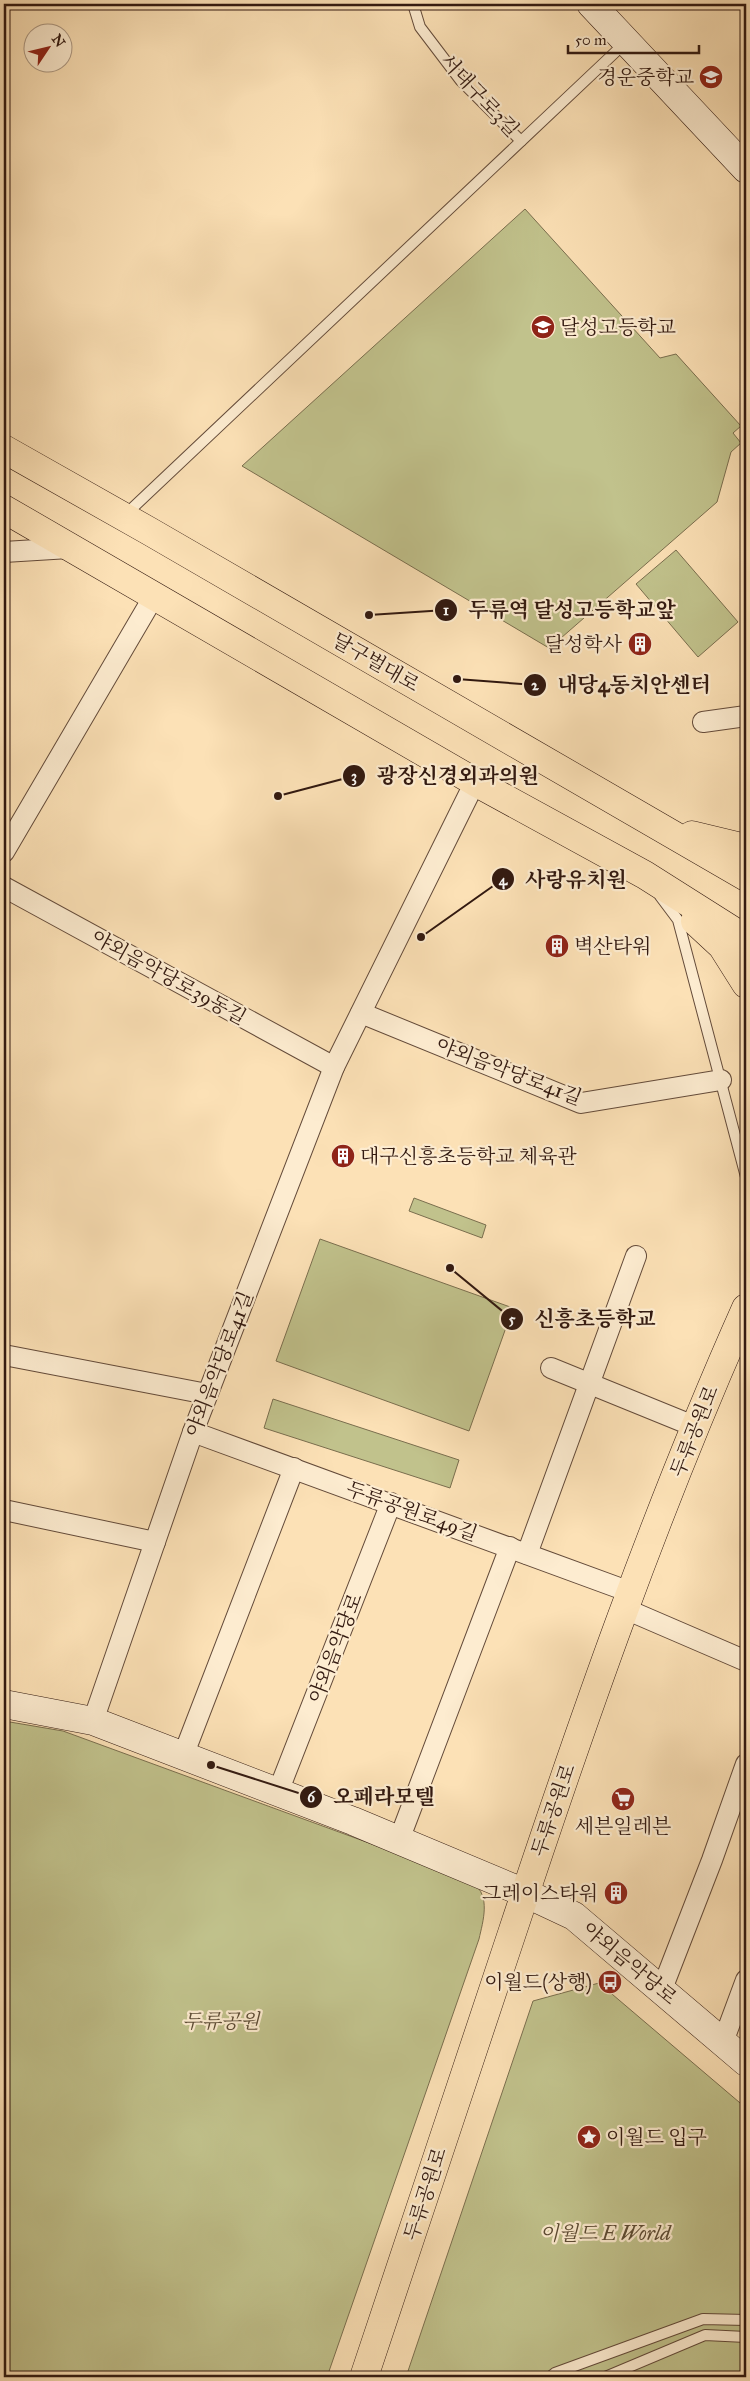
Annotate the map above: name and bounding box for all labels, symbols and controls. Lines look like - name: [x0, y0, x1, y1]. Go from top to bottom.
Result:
- north arrow: [22, 22, 72, 72]
- scale bar: [568, 22, 699, 54]
- text: N: [48, 31, 69, 51]
- text: 50 m: [575, 31, 607, 49]
- street label: 서대구로3길: [436, 49, 524, 141]
- school or university icon: 경운중학교: [698, 64, 724, 90]
- place label: 경운중학교: [597, 65, 695, 89]
- school or university icon: 달성고등학교: [530, 314, 556, 340]
- place label: 달성고등학교: [560, 315, 677, 339]
- callout: 두류역 달성고등학교앞: [433, 592, 686, 628]
- text: 두류역 달성고등학교앞: [468, 597, 676, 623]
- text: 1: [443, 601, 449, 619]
- street label: 달구벌대로: [328, 627, 424, 697]
- building icon: 달성학사: [627, 631, 653, 657]
- place label: 달성학사: [545, 632, 623, 656]
- callout: 내당4동치안센터: [522, 667, 721, 703]
- text: 내당4동치안센터: [557, 672, 711, 698]
- text: 2: [531, 676, 539, 694]
- callout: 광장신경외과의원: [341, 758, 549, 794]
- text: 광장신경외과의원: [377, 763, 539, 789]
- text: 3: [351, 767, 357, 786]
- callout: 사랑유치원: [491, 861, 637, 897]
- text: 사랑유치원: [525, 867, 627, 893]
- text: 4: [499, 871, 508, 890]
- street label: 야외음악당로39동길: [87, 924, 251, 1030]
- building icon: 벽산타워: [544, 933, 570, 959]
- place label: 벽산타워: [574, 934, 651, 958]
- street label: 야외음악당로41길: [433, 1032, 585, 1110]
- building icon: 대구신흥초등학교 체육관: [330, 1143, 356, 1169]
- place label: 대구신흥초등학교 체육관: [360, 1144, 578, 1168]
- street label: 야외음악당로41길: [180, 1288, 258, 1440]
- callout: 신흥초등학교: [499, 1301, 666, 1337]
- text: 신흥초등학교: [534, 1306, 656, 1332]
- text: 5: [509, 1310, 516, 1328]
- street label: 두류공원로: [665, 1382, 723, 1480]
- street label: 두류공원로49길: [343, 1476, 481, 1546]
- street label: 야외음악당로: [303, 1590, 367, 1706]
- street label: 두류공원로: [526, 1760, 580, 1860]
- callout: 오페라모텔: [299, 1779, 445, 1815]
- text: 오페라모텔: [333, 1784, 435, 1810]
- supermarket icon: 세븐일레븐: [610, 1786, 636, 1812]
- text: 6: [307, 1788, 316, 1806]
- place label: 세븐일레븐: [575, 1814, 671, 1838]
- building icon: 그레이스타워: [603, 1880, 629, 1906]
- place label: 그레이스타워: [482, 1881, 598, 1905]
- street label: 야외음악당로: [578, 1917, 682, 2009]
- bus stop icon: 이월드(상행): [597, 1969, 623, 1995]
- place label: 이월드(상행): [484, 1970, 592, 1995]
- park label: 두류공원: [182, 2009, 261, 2033]
- place icon: 이월드 입구: [576, 2124, 602, 2150]
- place label: 이월드 입구: [606, 2125, 707, 2149]
- street label: 두류공원로: [399, 2144, 451, 2244]
- park label: 이월드 E World: [539, 2221, 672, 2245]

